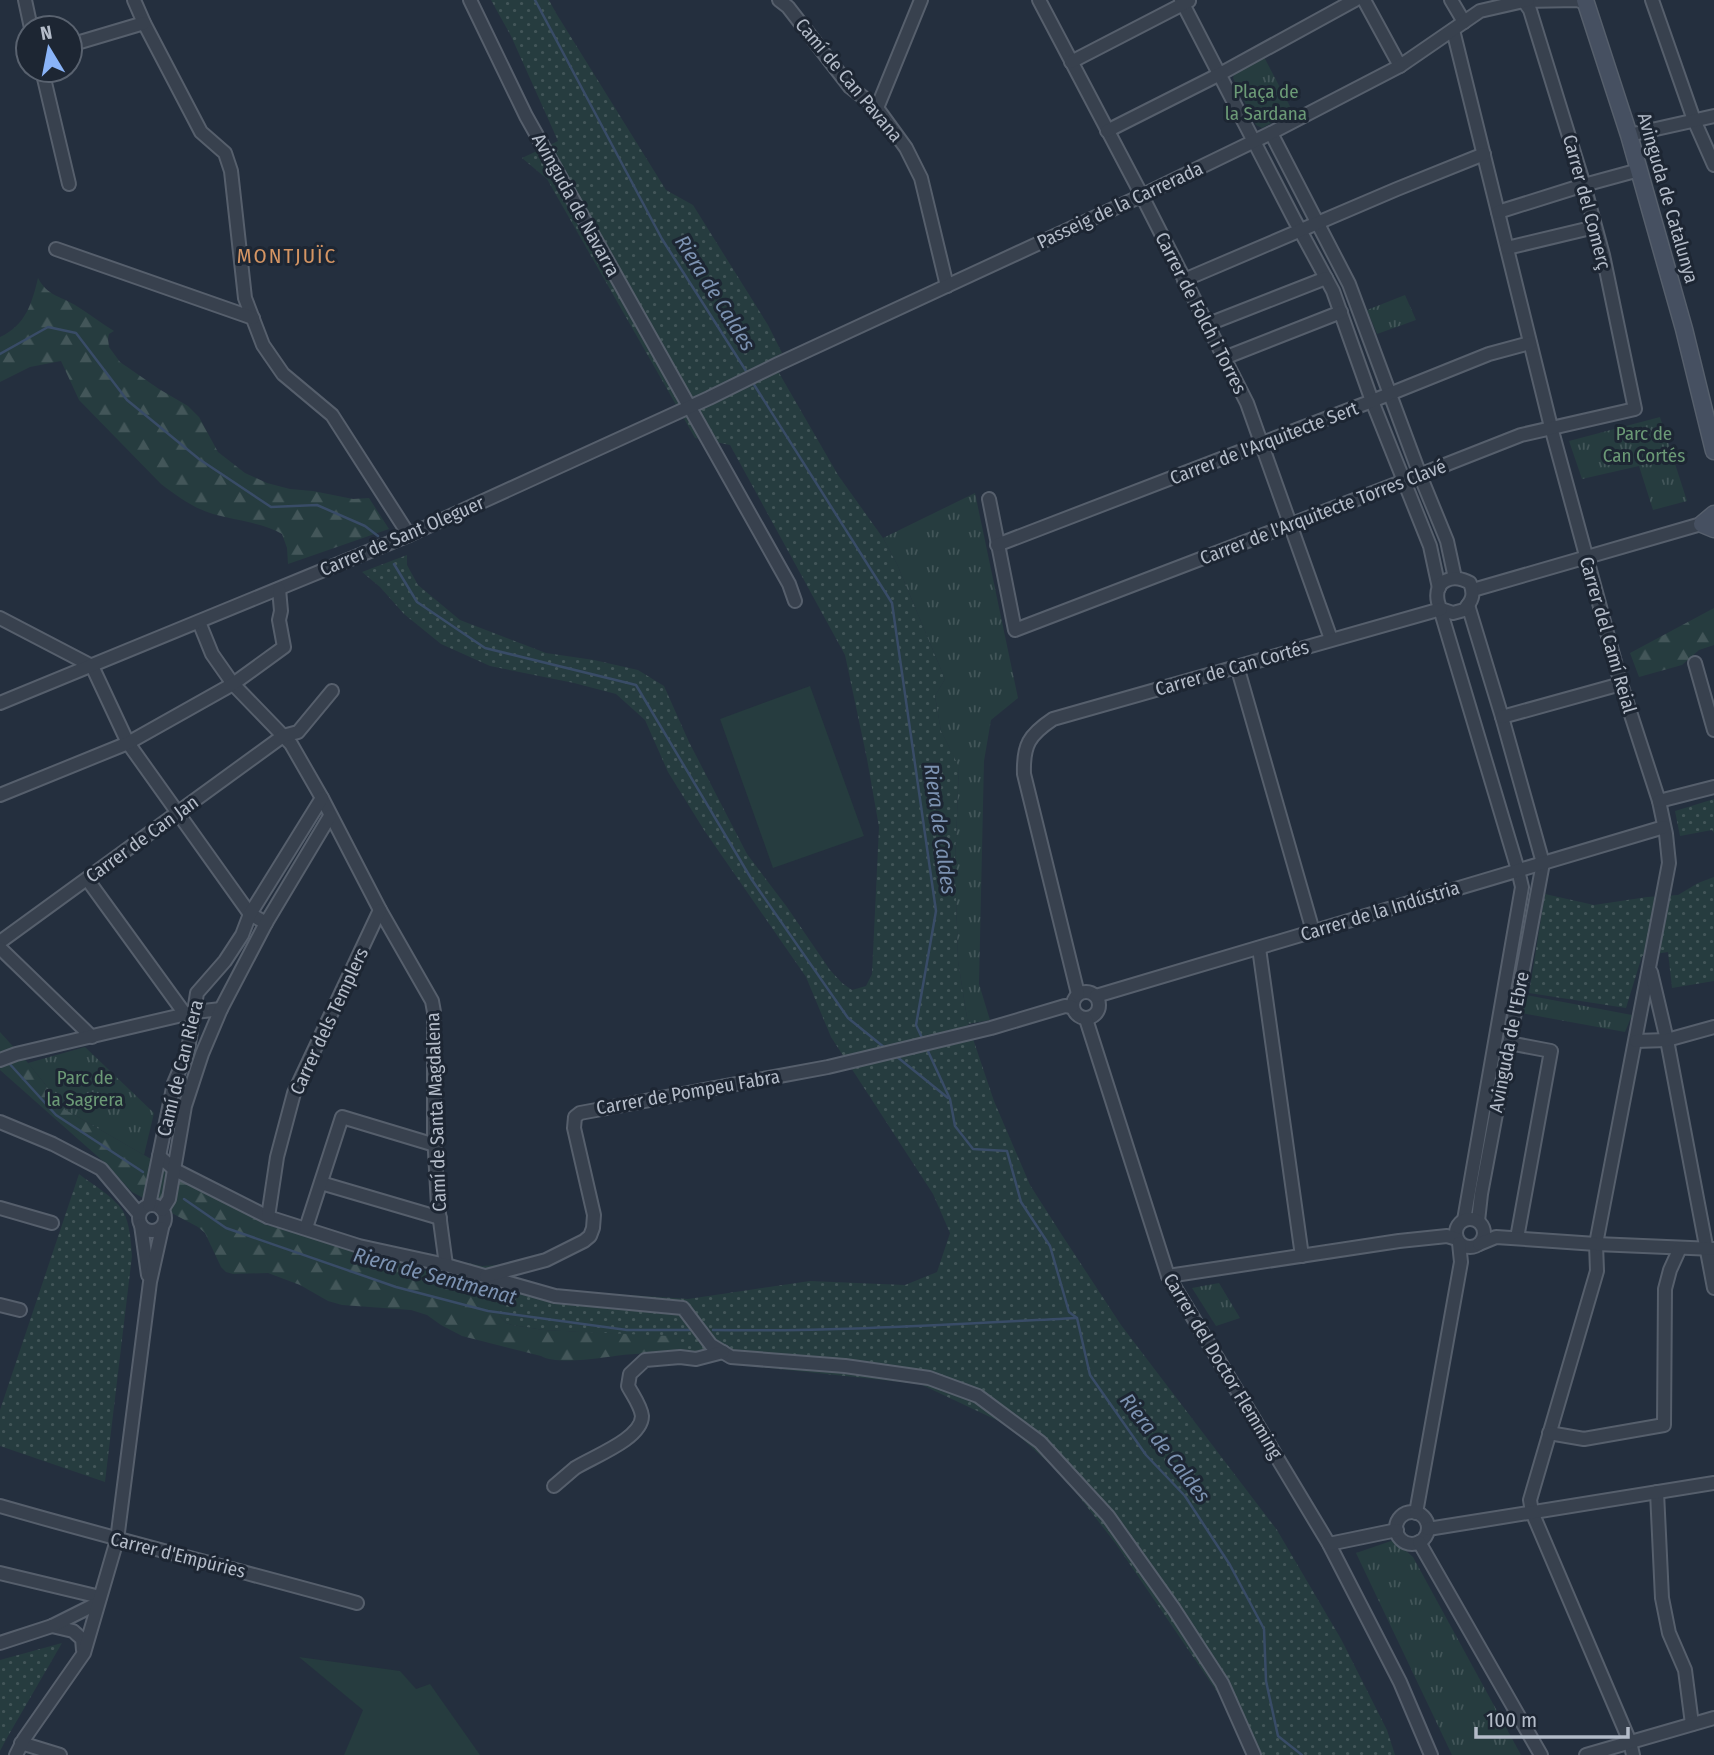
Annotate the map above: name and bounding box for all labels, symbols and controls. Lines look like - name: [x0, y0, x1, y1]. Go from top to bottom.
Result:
- street label: Camí de Can Pavana: [790, 13, 908, 147]
- north arrow: [14, 14, 84, 84]
- text: N: [39, 20, 54, 45]
- park label: Plaça de la Sardana: [1225, 80, 1307, 125]
- street label: Avinguda de Catalunya: [1633, 110, 1703, 286]
- street label: Avinguda de Navarra: [527, 129, 625, 281]
- street label: Carrer del Comerç: [1558, 132, 1616, 272]
- street label: Passeig de la Carrerada: [1033, 156, 1207, 254]
- street label: Carrer de Folch i Torres: [1150, 228, 1252, 398]
- water label: Riera de Caldes: [669, 230, 761, 356]
- district label: MONTJUÏC: [237, 243, 337, 269]
- street label: Carrer de l'Arquitecte Sert: [1167, 396, 1362, 490]
- park label: Parc de Can Cortés: [1603, 422, 1685, 467]
- street label: Carrer de l'Arquitecte Torres Clavé: [1197, 454, 1449, 570]
- street label: Carrer de Sant Oleguer: [316, 491, 488, 581]
- street label: Carrer del Camí Reial: [1575, 554, 1641, 716]
- street label: Carrer de Can Cortés: [1153, 635, 1311, 701]
- water label: Riera de Caldes: [918, 762, 962, 896]
- street label: Carrer de Can Jan: [81, 790, 203, 888]
- street label: Carrer de la Indústria: [1298, 876, 1462, 946]
- street label: Carrer dels Templers: [285, 944, 373, 1098]
- street label: Avinguda de l'Ebre: [1484, 970, 1534, 1114]
- street label: Camí de Can Riera: [152, 997, 208, 1139]
- street label: Camí de Santa Magdalena: [421, 1012, 451, 1212]
- street label: Carrer de Pompeu Fabra: [594, 1065, 782, 1119]
- park label: Parc de la Sagrera: [46, 1066, 124, 1111]
- water label: Riera de Sentmenat: [351, 1242, 520, 1310]
- street label: Carrer del Doctor Flemming: [1158, 1269, 1288, 1463]
- water label: Riera de Caldes: [1114, 1388, 1216, 1508]
- street label: Carrer d'Empúries: [108, 1527, 248, 1583]
- scale bar: [1476, 1696, 1628, 1740]
- text: 100 m: [1486, 1707, 1537, 1733]

